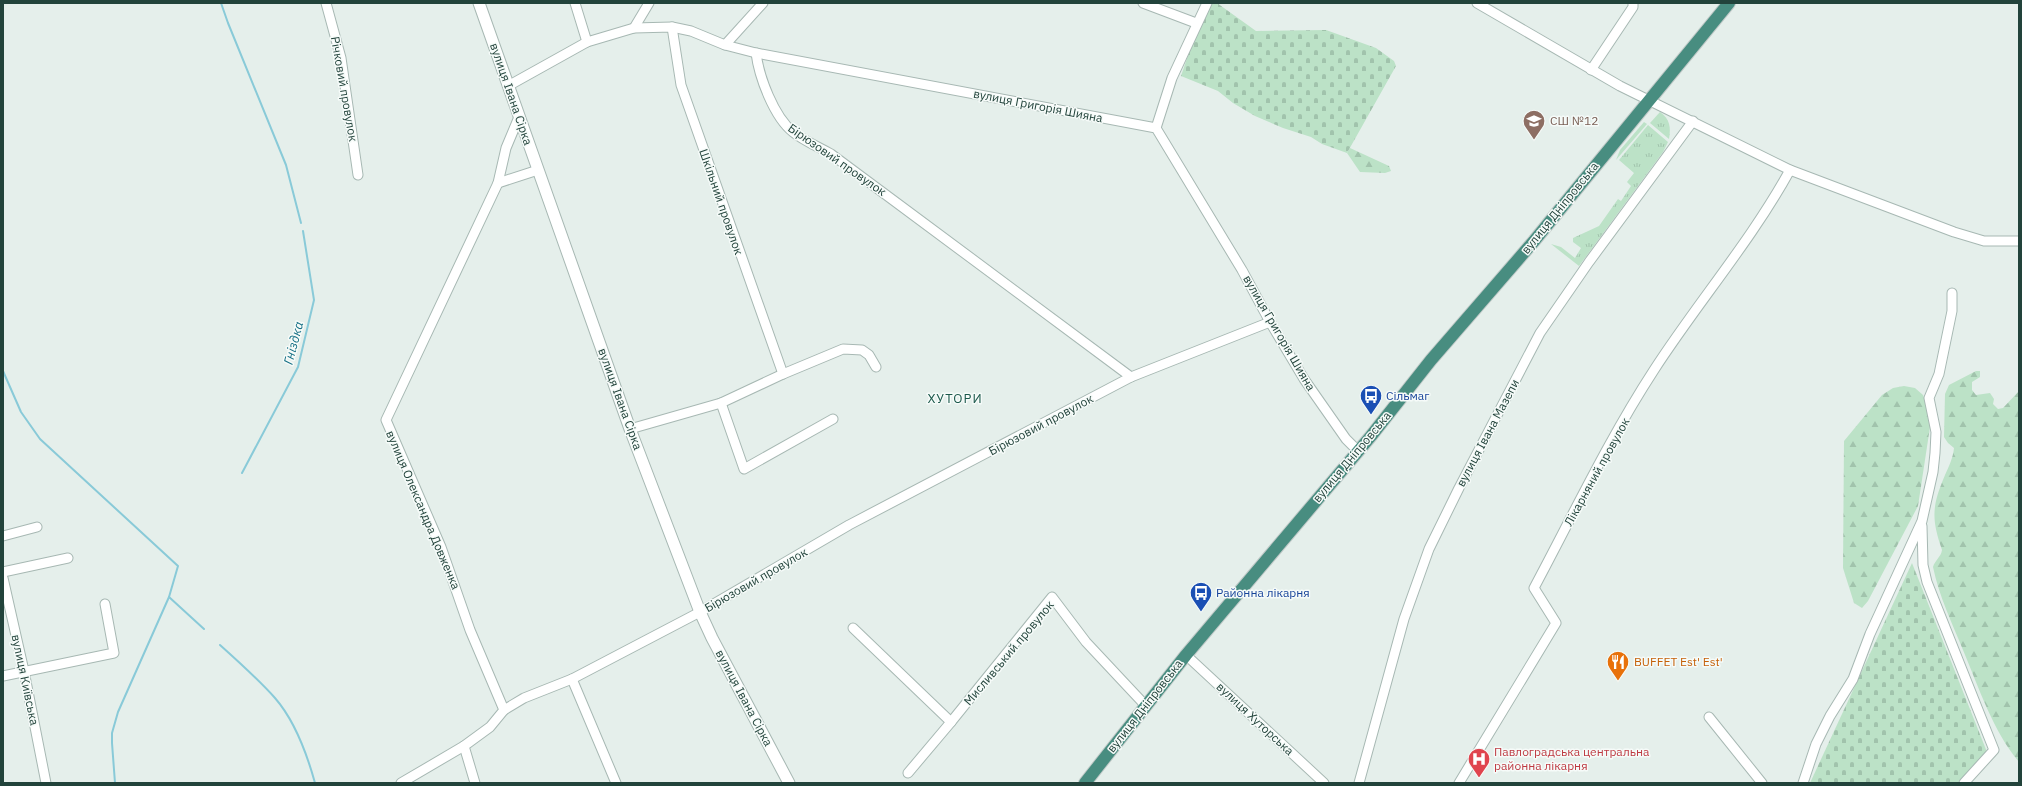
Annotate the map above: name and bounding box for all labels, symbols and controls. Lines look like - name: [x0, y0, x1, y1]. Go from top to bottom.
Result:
- street label: Річковий провулок: [328, 35, 361, 143]
- street label: вулиця Івана Сірка: [487, 41, 536, 147]
- street label: вулиця Григорія Шияна: [972, 86, 1105, 126]
- school or university icon: СШ №12: [1521, 108, 1547, 141]
- place label: СШ №12: [1550, 113, 1598, 128]
- street label: Бірюзовий провулок: [785, 120, 890, 199]
- street label: Шкільний провулок: [696, 147, 747, 257]
- street label: вулиця Дніпровська: [1518, 158, 1602, 257]
- street label: вулиця Григорія Шияна: [1240, 272, 1319, 394]
- water label: Гніздка: [280, 320, 307, 367]
- street label: вулиця Івана Сірка: [595, 346, 646, 452]
- street label: вулиця Івана Мазепи: [1453, 376, 1522, 489]
- bus stop icon: Сільмаг: [1358, 383, 1384, 416]
- place label: Сільмаг: [1386, 388, 1429, 403]
- district label: ХУТОРИ: [927, 390, 983, 407]
- street label: Бірюзовий провулок: [986, 390, 1096, 458]
- street label: вулиця Дніпровська: [1309, 408, 1394, 505]
- street label: Лікарняний провулок: [1561, 415, 1633, 529]
- street label: вулиця Олександра Довженка: [383, 428, 464, 592]
- street label: Бірюзовий провулок: [702, 544, 810, 615]
- bus stop icon: Районна лікарня: [1188, 580, 1214, 613]
- place label: Районна лікарня: [1216, 585, 1310, 600]
- street label: Мисливський провулок: [960, 597, 1057, 708]
- street label: вулиця Київська: [9, 633, 43, 727]
- street label: вулиця Івана Сірка: [713, 647, 776, 749]
- restaurant icon: BUFFET Est' Est': [1605, 649, 1631, 682]
- place label: BUFFET Est' Est': [1634, 654, 1723, 669]
- street label: вулиця Дніпровська: [1104, 656, 1186, 755]
- street label: вулиця Хуторська: [1214, 679, 1298, 759]
- place label: Павлоградська центральна районна лікарня: [1494, 744, 1650, 773]
- hospital icon: Павлоградська центральна районна лікарня: [1466, 746, 1492, 779]

